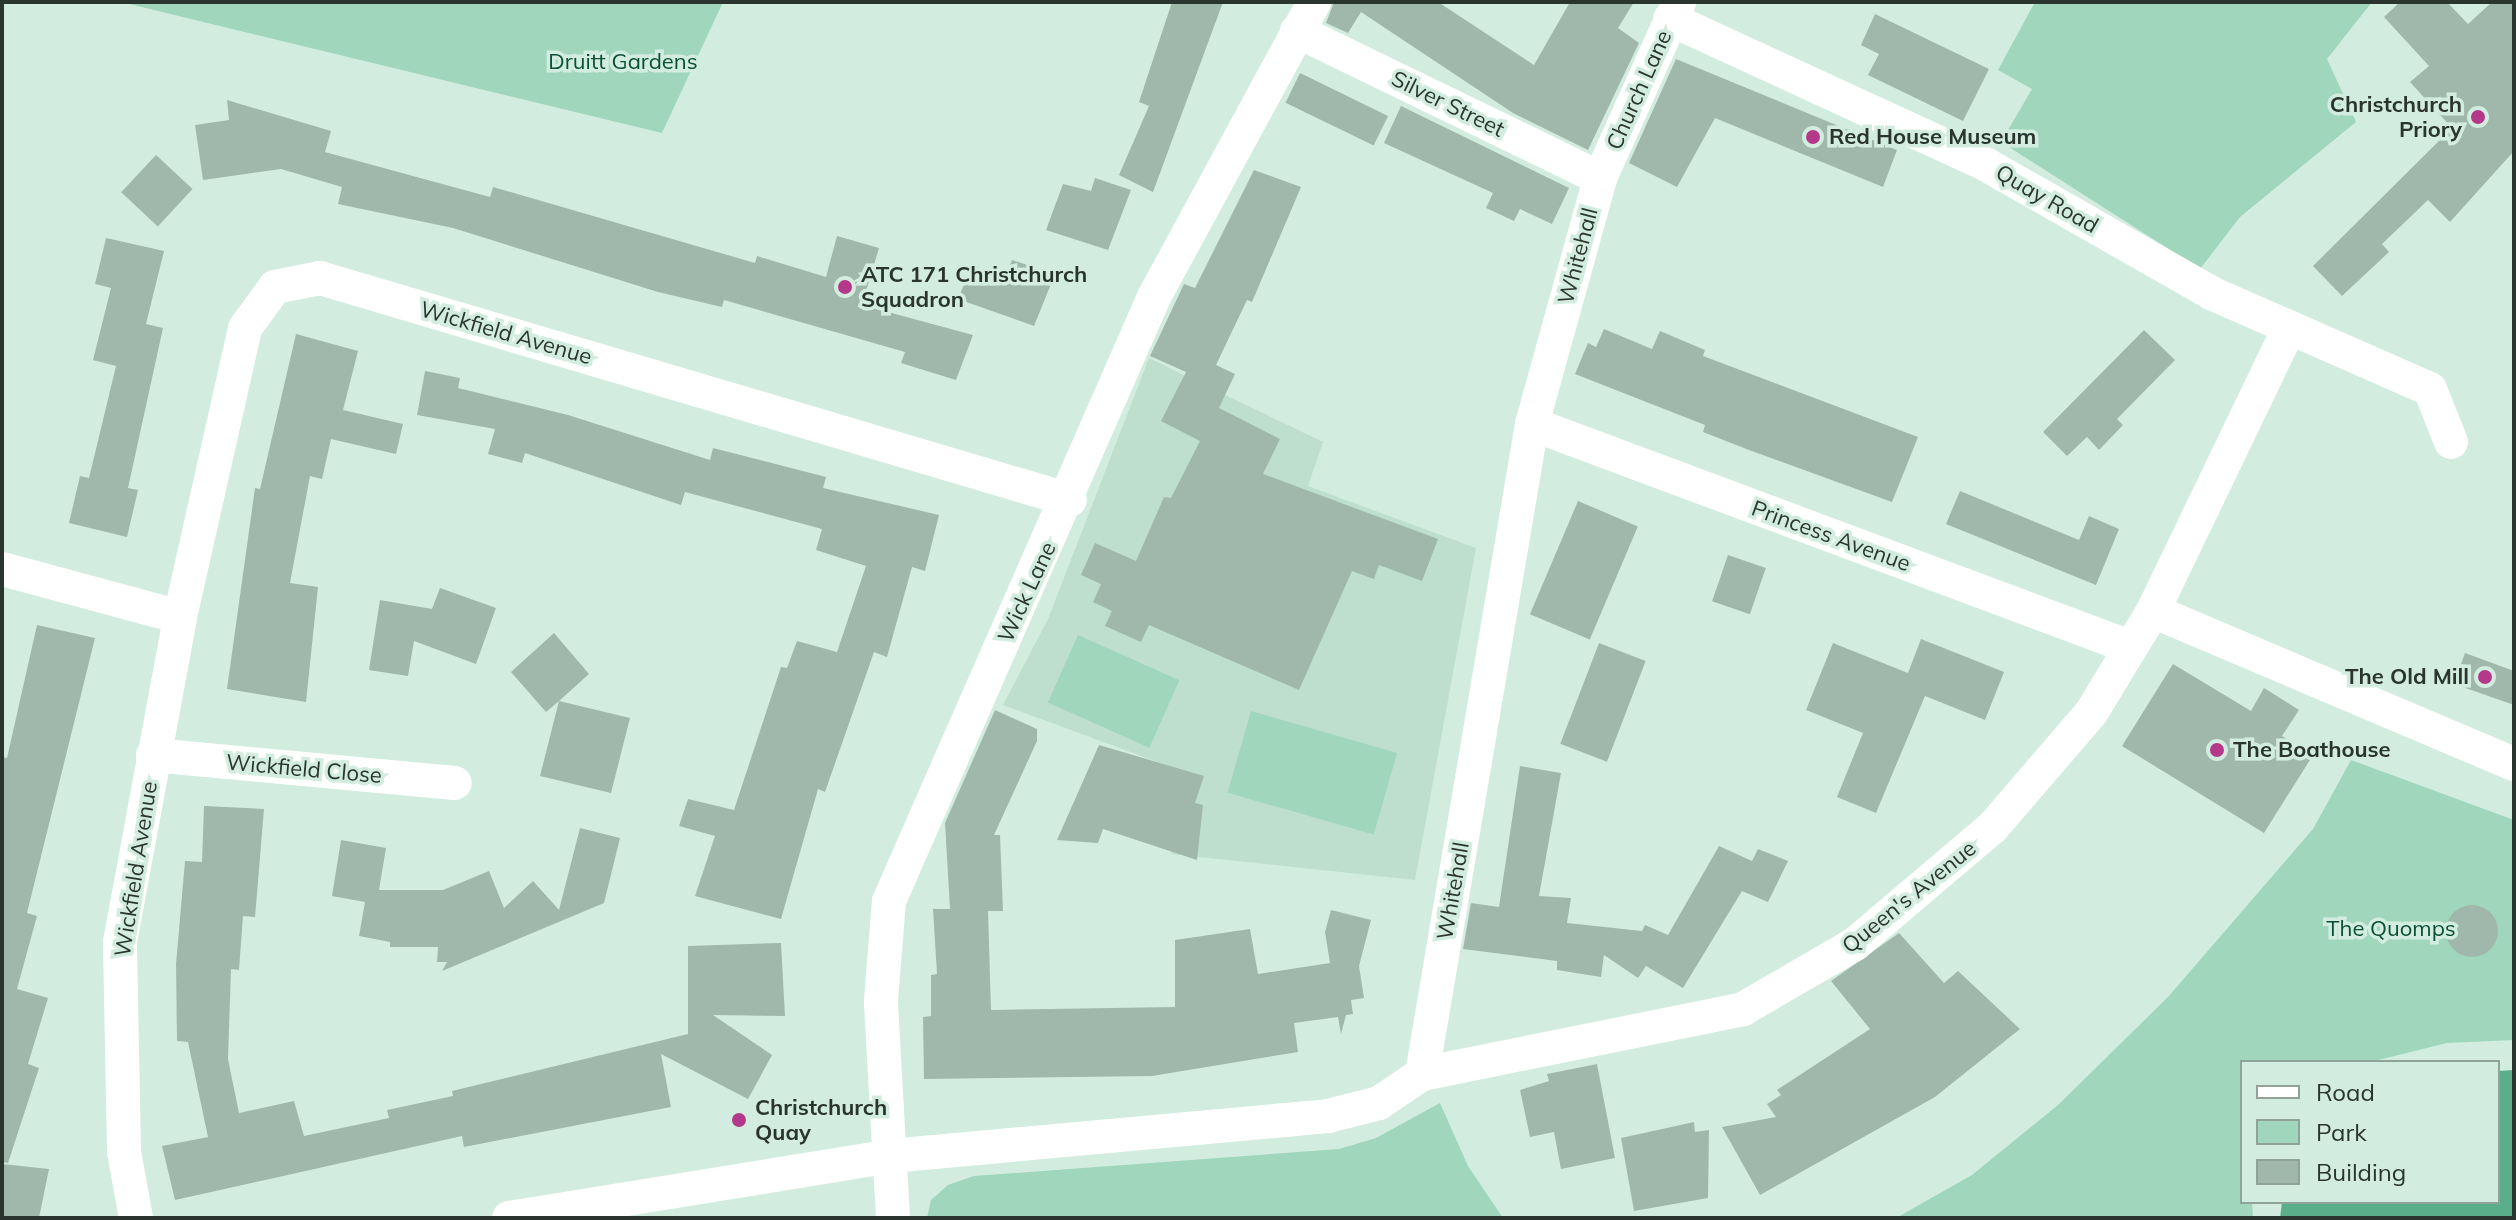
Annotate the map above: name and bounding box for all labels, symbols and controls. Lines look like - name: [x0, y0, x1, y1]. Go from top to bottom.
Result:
- street label: Church Lane: [1601, 26, 1677, 154]
- park label: Druitt Gardens: [548, 49, 698, 75]
- street label: Silver Street: [1387, 65, 1509, 143]
- place label: Christchurch Priory: [2330, 91, 2462, 142]
- marker: Christchurch Priory: [2469, 108, 2487, 126]
- place label: Red House Museum: [1829, 124, 2036, 150]
- marker: Red House Museum: [1804, 128, 1822, 146]
- street label: Quay Road: [1991, 159, 2103, 239]
- street label: Whitehall: [1552, 205, 1604, 307]
- place label: ATC 171 Christchurch Squadron: [861, 261, 1087, 312]
- marker: ATC 171 Christchurch Squadron: [836, 278, 854, 296]
- street label: Wickfield Avenue: [417, 296, 595, 370]
- street label: Princess Avenue: [1748, 495, 1914, 577]
- street label: Wick Lane: [992, 538, 1062, 646]
- place label: The Old Mill: [2345, 664, 2469, 690]
- marker: The Old Mill: [2476, 668, 2494, 686]
- place label: The Boathouse: [2233, 737, 2391, 763]
- marker: The Boathouse: [2208, 741, 2226, 759]
- street label: Wickfield Close: [225, 749, 383, 789]
- street label: Wickfield Avenue: [109, 779, 163, 959]
- street label: Queen's Avenue: [1837, 835, 1981, 959]
- street label: Whitehall: [1431, 840, 1475, 942]
- park label: The Quomps: [2326, 916, 2456, 942]
- legend: [2240, 1060, 2500, 1204]
- text: Road: [2316, 1077, 2375, 1107]
- place label: Christchurch Quay: [755, 1094, 887, 1146]
- marker: Christchurch Quay: [730, 1111, 748, 1129]
- text: Park: [2316, 1117, 2367, 1147]
- text: Building: [2316, 1157, 2406, 1187]

